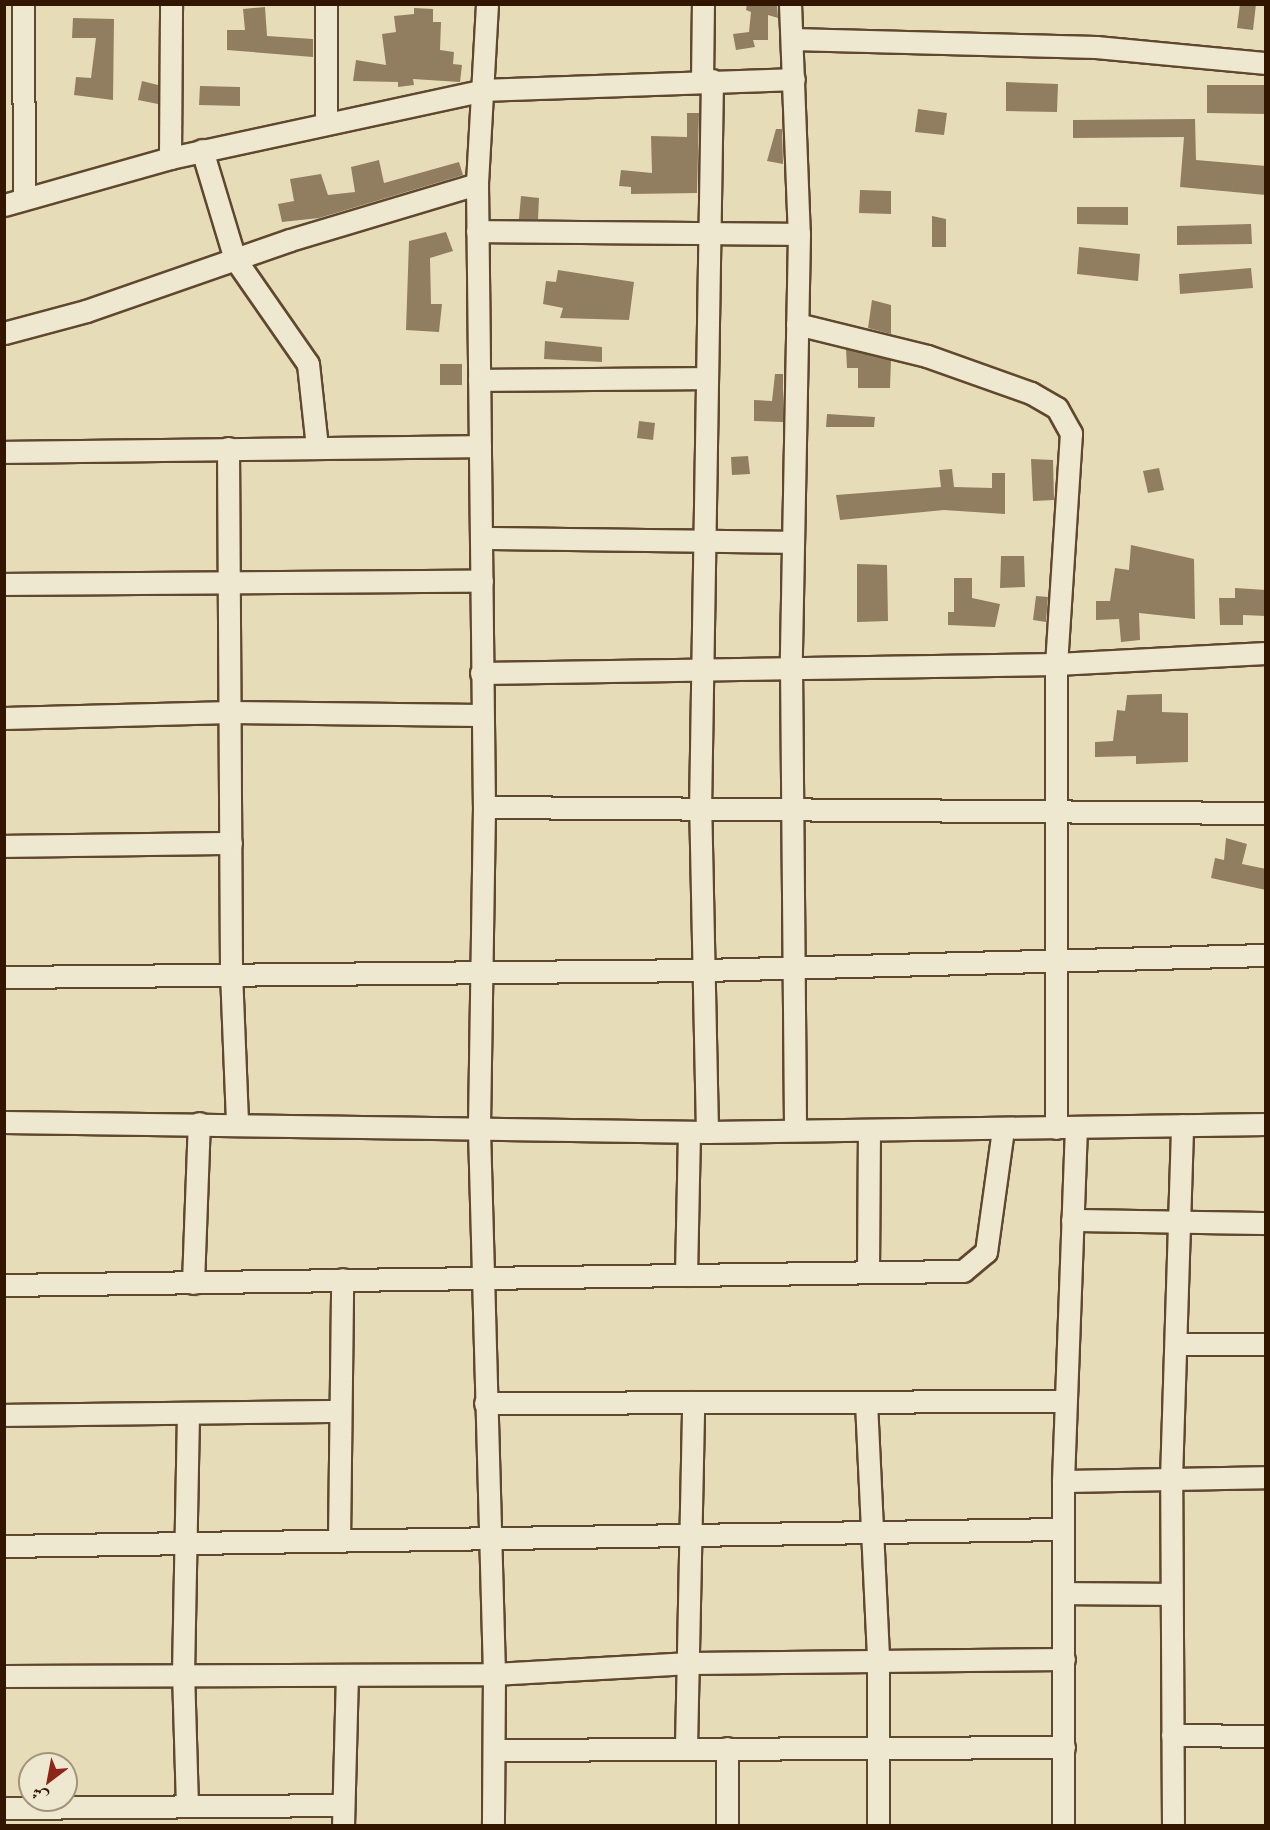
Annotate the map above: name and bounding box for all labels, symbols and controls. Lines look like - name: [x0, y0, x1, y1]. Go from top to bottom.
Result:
- north arrow: [18, 1752, 78, 1812]
- text: ش: [26, 1781, 53, 1810]

